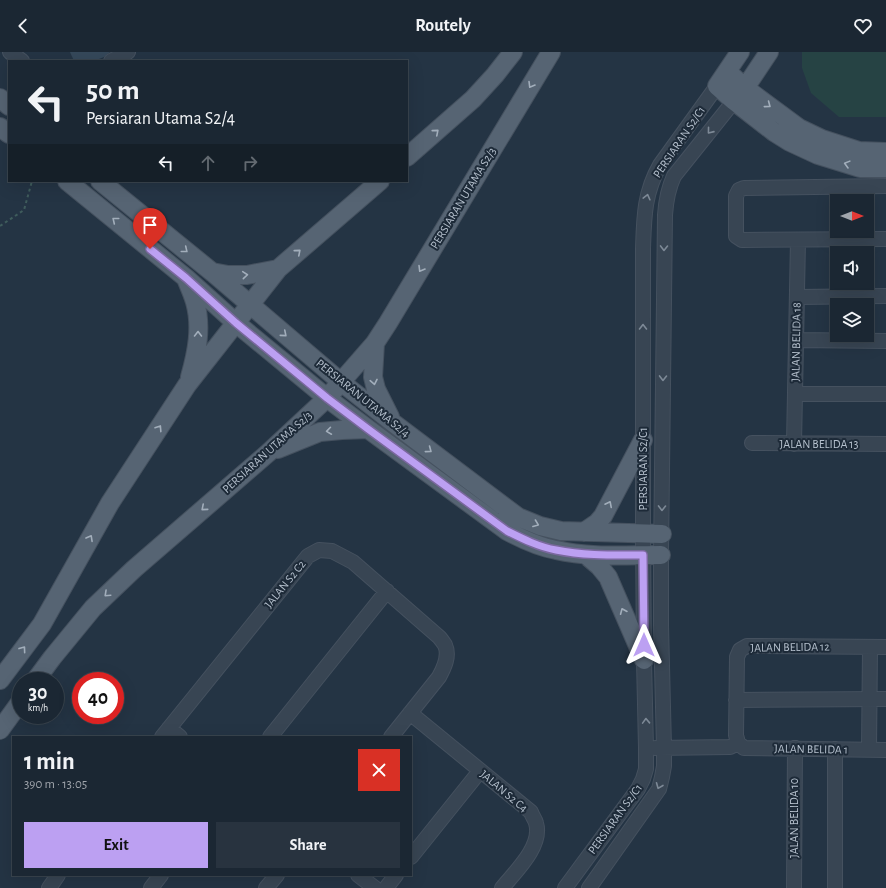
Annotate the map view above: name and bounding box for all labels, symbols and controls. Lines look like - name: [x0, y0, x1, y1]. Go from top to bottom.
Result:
- icon: back: [12, 15, 34, 37]
- icon: heart: [852, 15, 874, 37]
- text: Routely: [415, 17, 471, 35]
- icon: left: [20, 76, 72, 128]
- text: 50 m: [86, 77, 140, 105]
- one-way arrow: [529, 81, 536, 88]
- one-way arrow: [763, 100, 770, 107]
- street label: PERSIARAN S2/C1: [651, 104, 707, 180]
- text: Persiaran Utama S2/4: [86, 110, 235, 128]
- one-way arrow: [707, 127, 714, 134]
- one-way arrow: [432, 129, 439, 136]
- street label: PERSIARAN UTAMA S2/3: [428, 145, 498, 251]
- icon: left: [155, 152, 177, 174]
- icon: ahead: [197, 152, 219, 174]
- icon: right: [239, 152, 261, 174]
- one-way arrow: [844, 160, 851, 169]
- one-way arrow: [643, 194, 651, 201]
- north arrow: [830, 194, 874, 238]
- map controls: [830, 194, 874, 342]
- pin: [133, 208, 167, 249]
- icon: arrive: [139, 214, 161, 236]
- one-way arrow: [112, 217, 119, 224]
- one-way arrow: [660, 245, 668, 251]
- one-way arrow: [180, 246, 187, 253]
- button: sound: [830, 246, 874, 290]
- one-way arrow: [293, 249, 301, 256]
- one-way arrow: [418, 265, 425, 272]
- one-way arrow: [242, 271, 248, 280]
- button: layers: [830, 298, 874, 342]
- street label: JALAN BELIDA 18: [789, 302, 803, 382]
- one-way arrow: [639, 324, 647, 330]
- one-way arrow: [280, 329, 287, 336]
- one-way arrow: [194, 331, 202, 337]
- street label: PERSIARAN UTAMA S2/4: [314, 357, 412, 440]
- one-way arrow: [659, 375, 667, 381]
- one-way arrow: [370, 379, 378, 385]
- street label: PERSIARAN UTAMA S2/3: [220, 409, 314, 495]
- one-way arrow: [154, 425, 161, 432]
- one-way arrow: [326, 426, 332, 435]
- street label: PERSIARAN S2/C1: [637, 427, 649, 511]
- street label: JALAN BELIDA 13: [780, 438, 858, 450]
- one-way arrow: [425, 445, 432, 452]
- one-way arrow: [605, 500, 612, 508]
- one-way arrow: [202, 504, 209, 511]
- one-way arrow: [658, 505, 666, 511]
- one-way arrow: [532, 519, 539, 527]
- one-way arrow: [86, 535, 93, 542]
- street label: JALAN S2 C2: [262, 557, 308, 610]
- one-way arrow: [104, 590, 112, 597]
- one-way arrow: [619, 607, 627, 614]
- position arrow: [623, 624, 665, 666]
- street label: JALAN BELIDA 12: [750, 640, 830, 654]
- one-way arrow: [18, 646, 25, 653]
- speed limit sign: 40: [72, 672, 124, 724]
- text: 30: [28, 683, 48, 703]
- text: km/h: [28, 703, 48, 713]
- one-way arrow: [641, 718, 650, 724]
- street label: JALAN BELIDA 1: [774, 742, 848, 756]
- button: close: [358, 749, 400, 791]
- text: 1 min: [24, 750, 75, 774]
- street label: JALAN S2 C4: [478, 768, 530, 814]
- text: 390 m · 13:05: [24, 778, 87, 791]
- street label: JALAN BELIDA 10: [788, 778, 800, 858]
- street label: PERSIARAN S2/C1: [586, 782, 644, 856]
- one-way arrow: [655, 782, 663, 789]
- button: Exit: [24, 822, 208, 868]
- button: Share: [216, 822, 400, 868]

